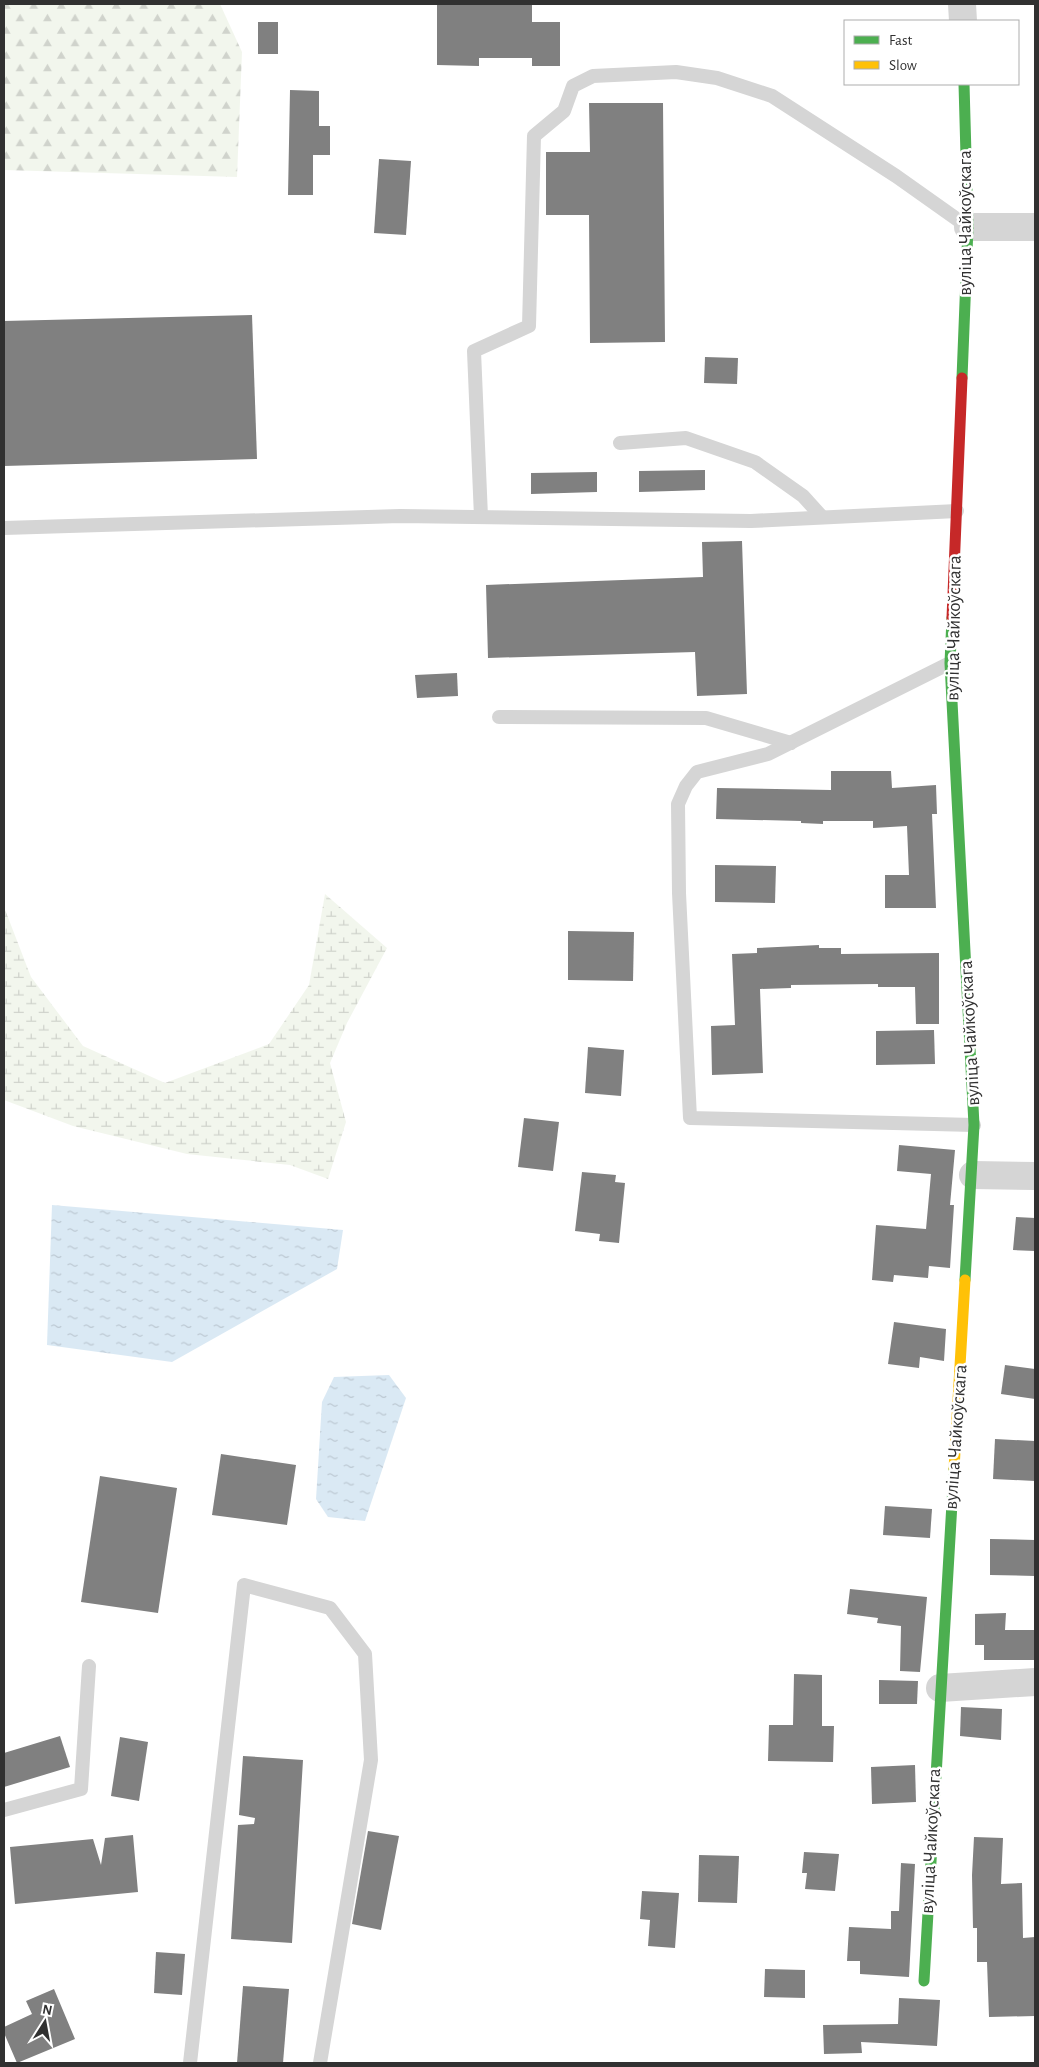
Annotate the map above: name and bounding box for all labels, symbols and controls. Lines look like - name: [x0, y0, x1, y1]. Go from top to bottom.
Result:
- legend: [844, 20, 1019, 85]
- text: Fast: [889, 33, 913, 48]
- text: Slow: [889, 58, 917, 73]
- street label: вуліца Чайкоўскага: [956, 150, 975, 296]
- street label: вуліца Чайкоўскага: [943, 555, 965, 701]
- street label: вуліца Чайкоўскага: [957, 959, 983, 1106]
- street label: вуліца Чайкоўскага: [941, 1363, 971, 1510]
- street label: вуліца Чайкоўскага: [918, 1767, 944, 1914]
- north arrow: [20, 1997, 70, 2047]
- text: N: [41, 2002, 53, 2018]

